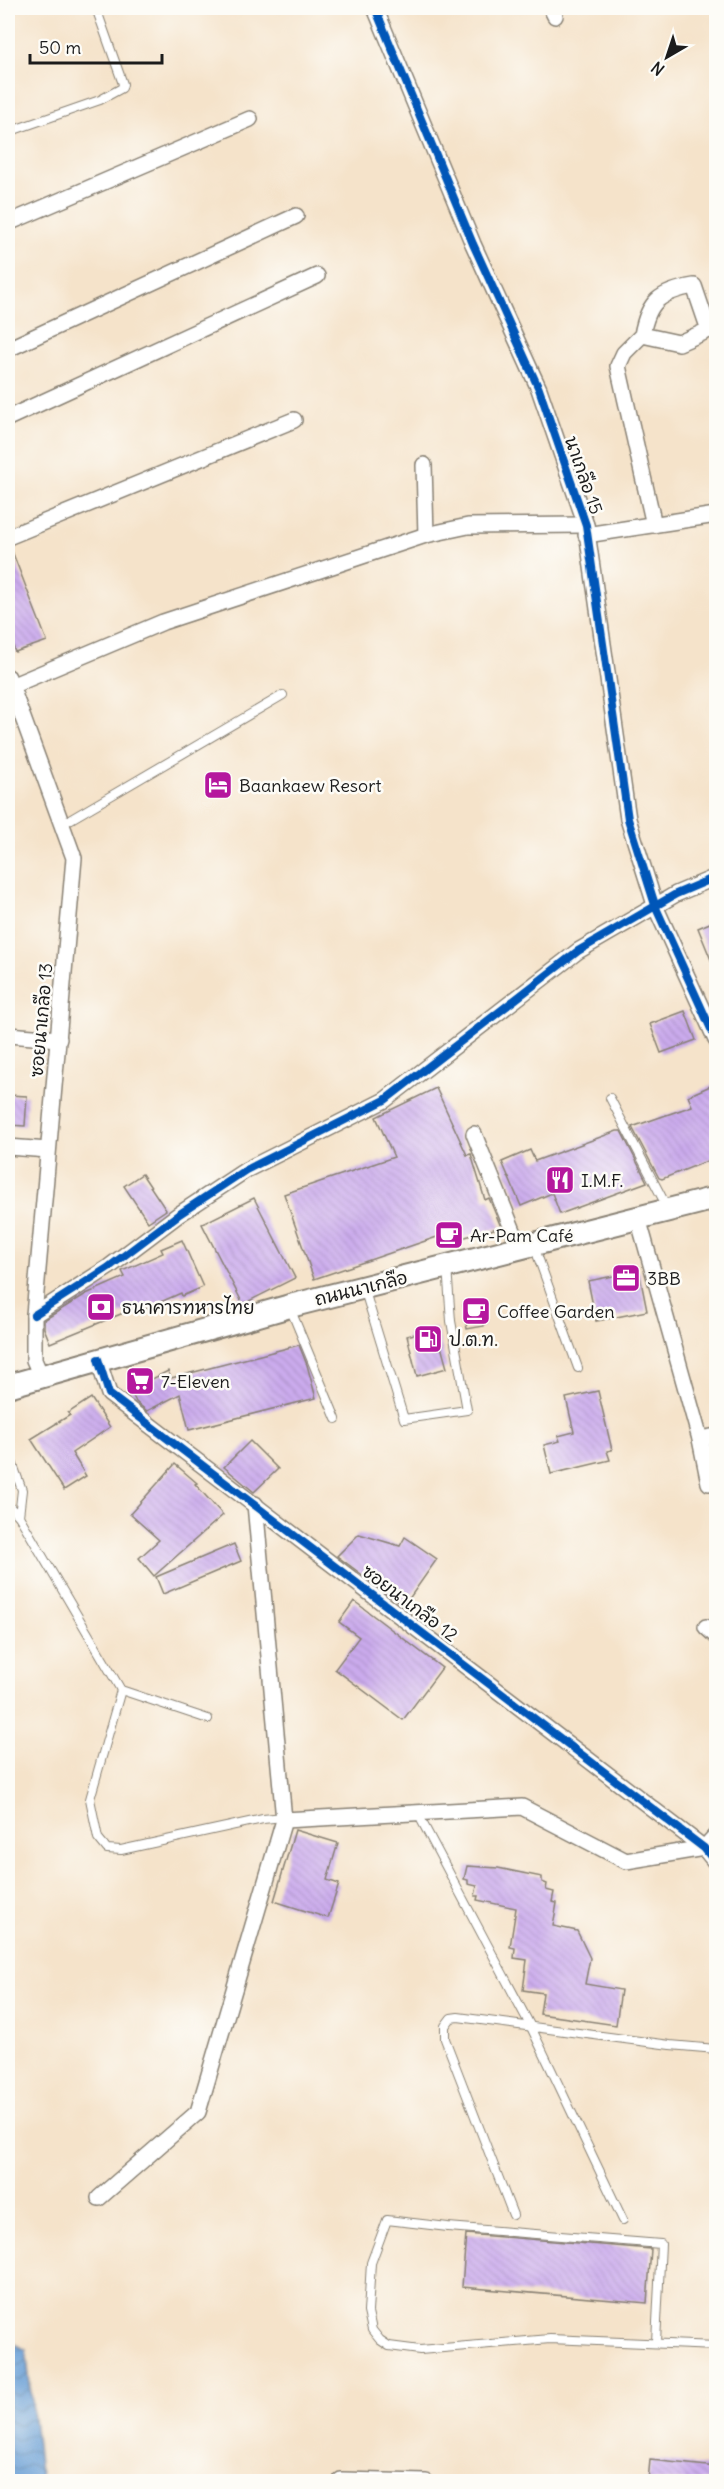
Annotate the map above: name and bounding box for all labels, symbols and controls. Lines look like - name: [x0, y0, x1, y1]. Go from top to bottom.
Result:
- scale bar: [30, 27, 162, 65]
- north arrow: [637, 27, 697, 87]
- text: 50 m: [39, 36, 81, 59]
- text: N: [647, 57, 668, 80]
- street label: นาเกลือ 15: [560, 433, 608, 517]
- hotel icon: Baankaew Resort: [202, 769, 234, 801]
- place label: Baankaew Resort: [239, 774, 382, 797]
- street label: ซอยนาเกลือ 13: [25, 962, 57, 1078]
- restaurant icon: I.M.F.: [544, 1164, 576, 1196]
- place label: I.M.F.: [581, 1169, 623, 1192]
- cafe icon: Ar-Pam Café: [433, 1219, 465, 1251]
- place label: Ar-Pam Café: [470, 1224, 573, 1247]
- office icon: 3BB: [610, 1262, 642, 1294]
- street label: ถนนนาเกลือ: [312, 1265, 410, 1311]
- place label: 3BB: [647, 1267, 681, 1290]
- bank icon: ธนาคารทหารไทย: [85, 1291, 117, 1323]
- place label: ธนาคารทหารไทย: [122, 1295, 255, 1319]
- cafe icon: Coffee Garden: [460, 1295, 492, 1327]
- place label: Coffee Garden: [497, 1300, 615, 1323]
- fuel station icon: ป.ต.ท.: [412, 1323, 444, 1355]
- place label: ป.ต.ท.: [449, 1328, 498, 1351]
- supermarket icon: 7-Eleven: [124, 1365, 156, 1397]
- place label: 7-Eleven: [161, 1370, 230, 1393]
- street label: ซอยนาเกลือ 12: [357, 1559, 463, 1647]

